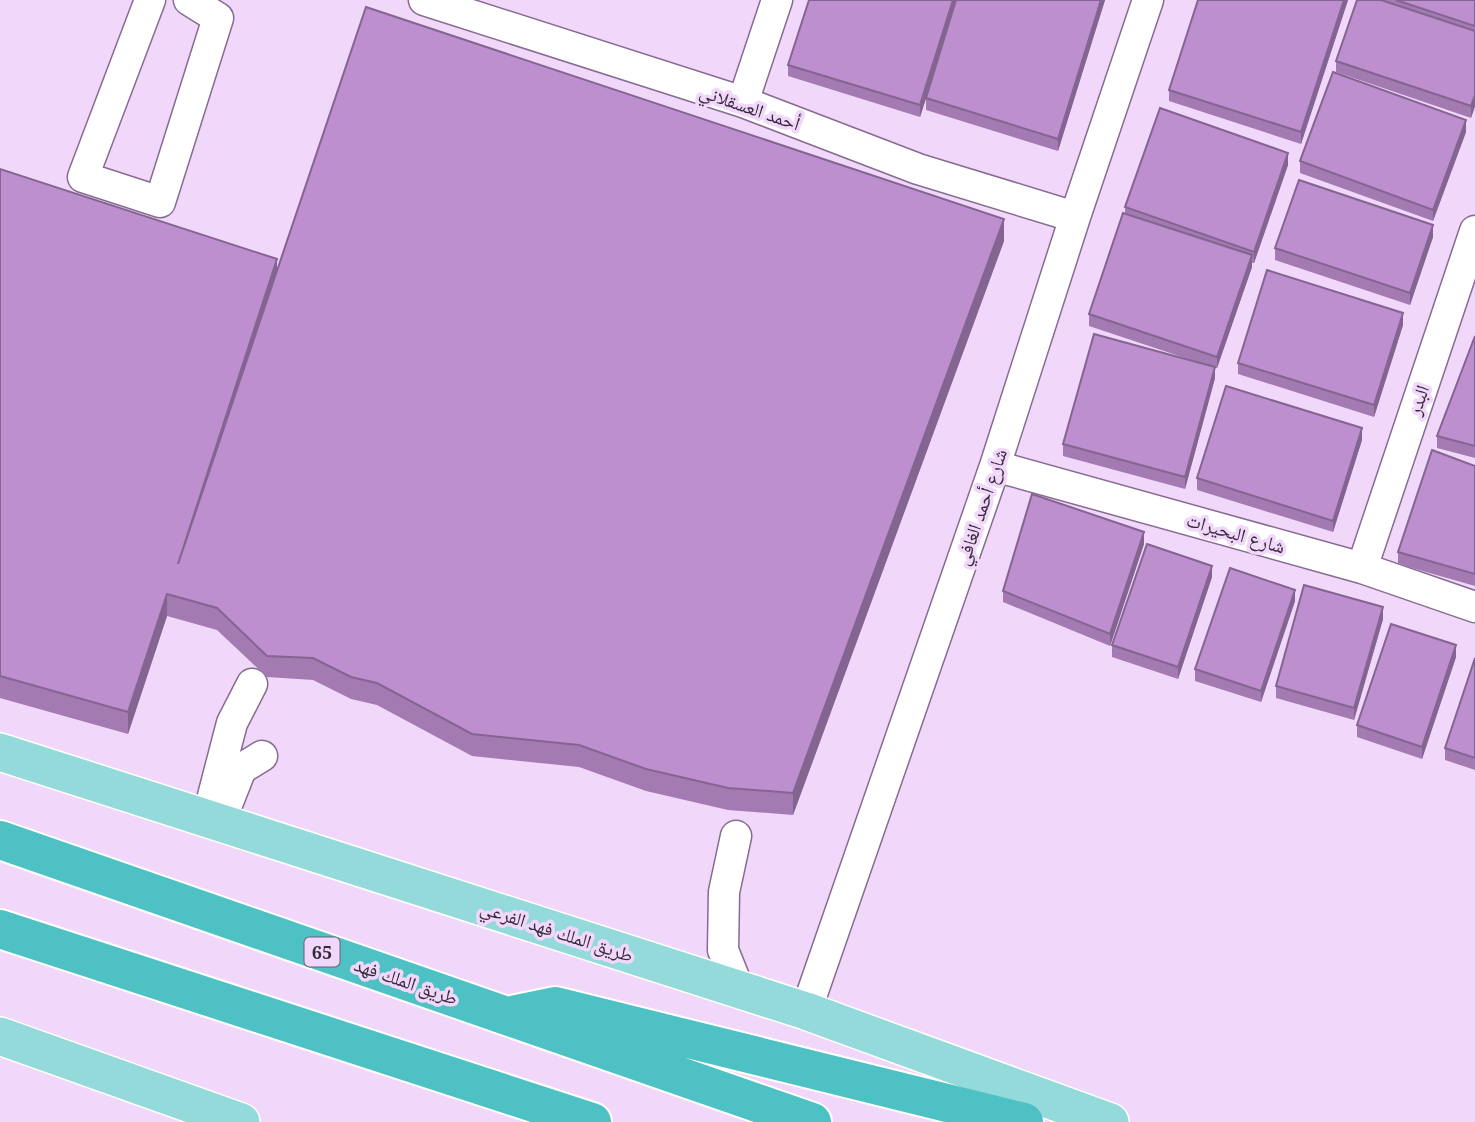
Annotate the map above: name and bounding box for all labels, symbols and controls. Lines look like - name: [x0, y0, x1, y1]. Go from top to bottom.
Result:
- street label: أحمد العسقلاني: [695, 78, 804, 139]
- street label: البدر: [1400, 381, 1435, 420]
- street label: شارع أحمد الغافي: [949, 445, 1016, 570]
- street label: شارع البحيرات: [1184, 507, 1288, 559]
- street label: طريق الملك فهد الفرعي: [476, 894, 637, 971]
- road number: 65: [304, 937, 340, 967]
- street label: طريق الملك فهد: [351, 951, 461, 1011]

